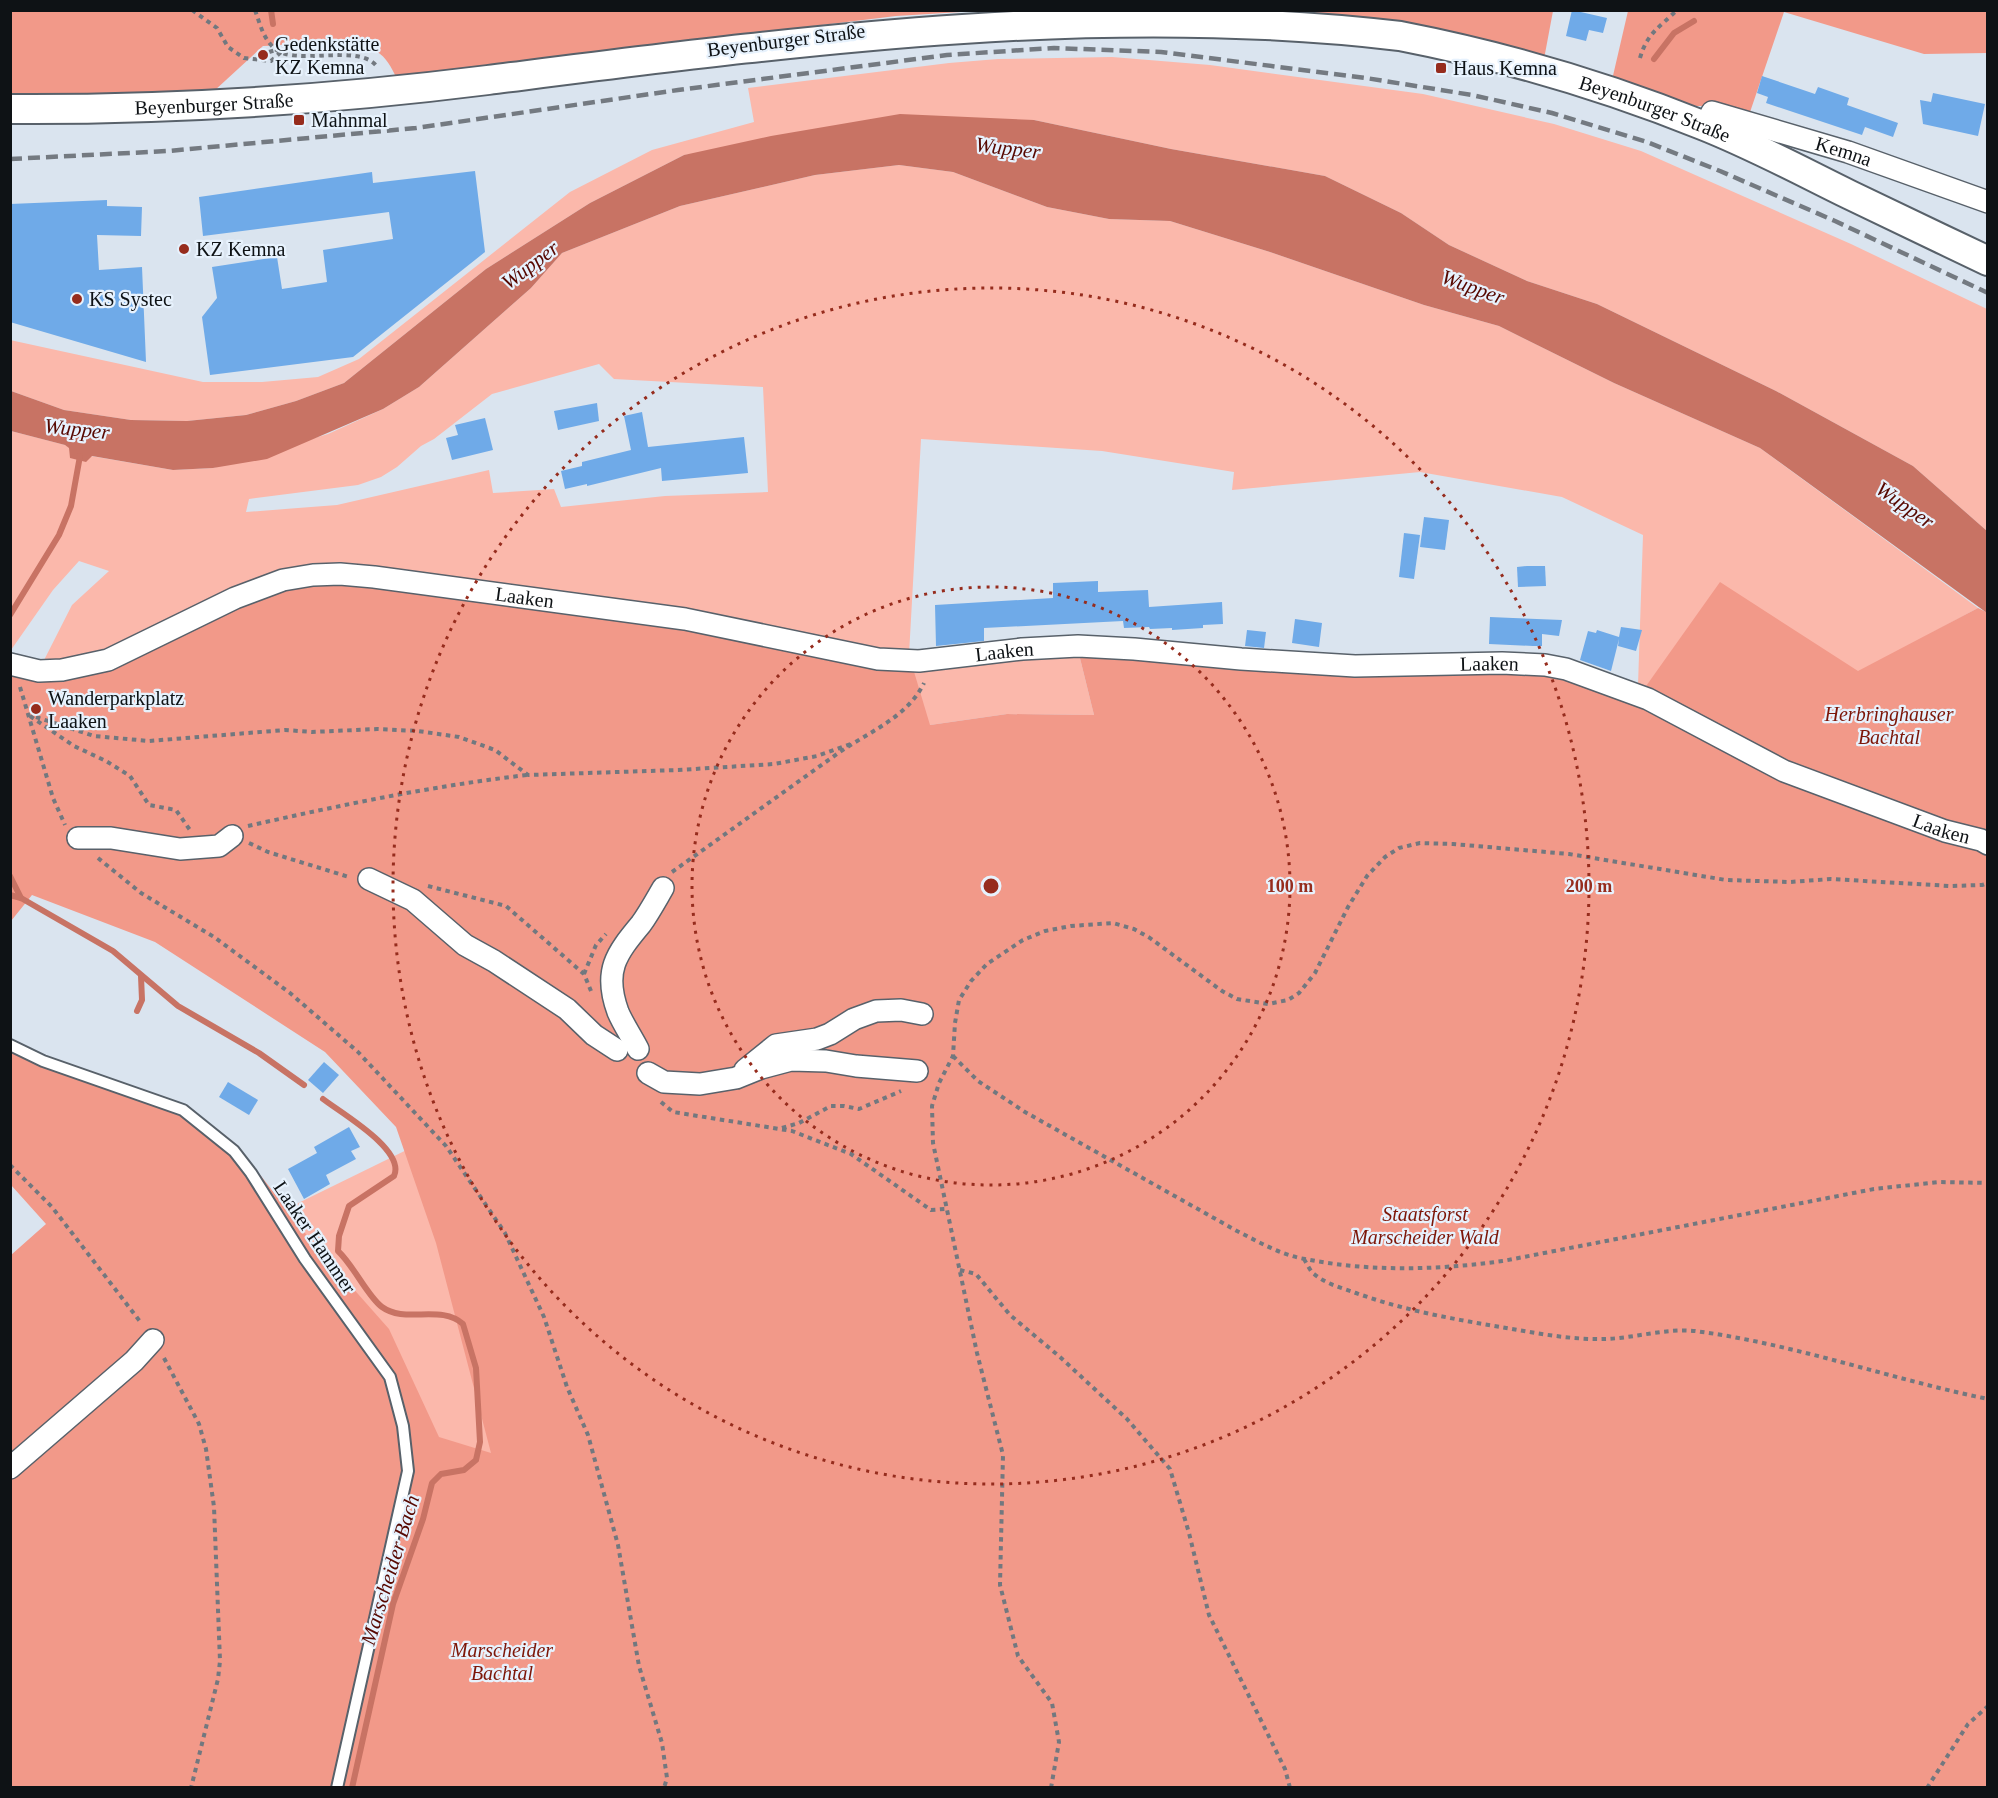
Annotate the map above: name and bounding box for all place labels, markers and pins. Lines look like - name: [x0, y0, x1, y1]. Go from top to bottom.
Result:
- place label: Gedenkstätte KZ Kemna: [275, 33, 380, 78]
- marker: Gedenkstätte KZ Kemna: [256, 48, 270, 62]
- place label: Haus Kemna: [1453, 57, 1557, 79]
- marker: Haus Kemna: [1434, 61, 1448, 75]
- place label: Mahnmal: [311, 109, 388, 131]
- marker: Mahnmal: [292, 113, 306, 127]
- place label: KZ Kemna: [196, 238, 286, 260]
- marker: KZ Kemna: [177, 242, 191, 256]
- place label: KS Systec: [89, 288, 172, 311]
- marker: KS Systec: [70, 292, 84, 306]
- place label: Wanderparkplatz Laaken: [48, 687, 184, 732]
- marker: Wanderparkplatz Laaken: [29, 702, 43, 716]
- centre of rings: [981, 876, 1001, 896]

